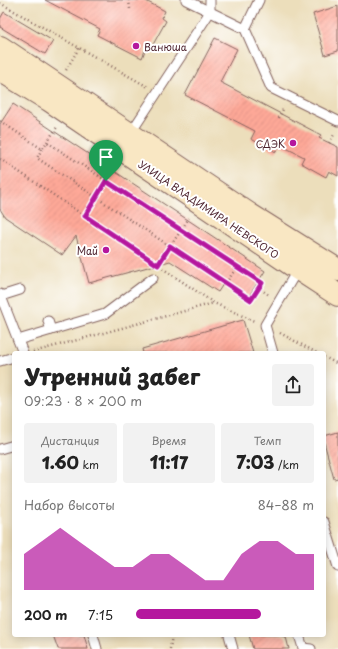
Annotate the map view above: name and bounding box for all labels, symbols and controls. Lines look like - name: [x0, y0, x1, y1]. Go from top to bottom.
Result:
- place label: Ванюша: [144, 39, 188, 54]
- marker: Ванюша: [131, 41, 141, 51]
- place label: СДЭК: [256, 136, 285, 151]
- marker: СДЭК: [288, 138, 298, 148]
- pin: [89, 140, 123, 181]
- icon: arrive: [95, 146, 117, 168]
- street label: УЛИЦА ВЛАДИМИРА НЕВСКОГО: [136, 156, 282, 262]
- place label: Май: [77, 243, 98, 258]
- marker: Май: [101, 245, 111, 255]
- text: Утренний забег: [24, 359, 200, 392]
- button: share: [272, 364, 314, 406]
- text: 09:23 · 8 × 200 m: [24, 391, 142, 410]
- text: Дистанция: [41, 432, 100, 449]
- text: Время: [151, 432, 187, 449]
- text: Темп: [254, 432, 282, 449]
- text: 1.60: [42, 449, 79, 475]
- text: 11:17: [150, 449, 188, 475]
- text: 7:03: [236, 449, 274, 475]
- text: km: [79, 456, 99, 473]
- text: /km: [274, 456, 299, 473]
- text: Набор высоты: [24, 495, 115, 514]
- text: 84–88 m: [258, 495, 314, 514]
- text: 200 m: [24, 605, 68, 624]
- text: 7:15: [88, 605, 113, 624]

